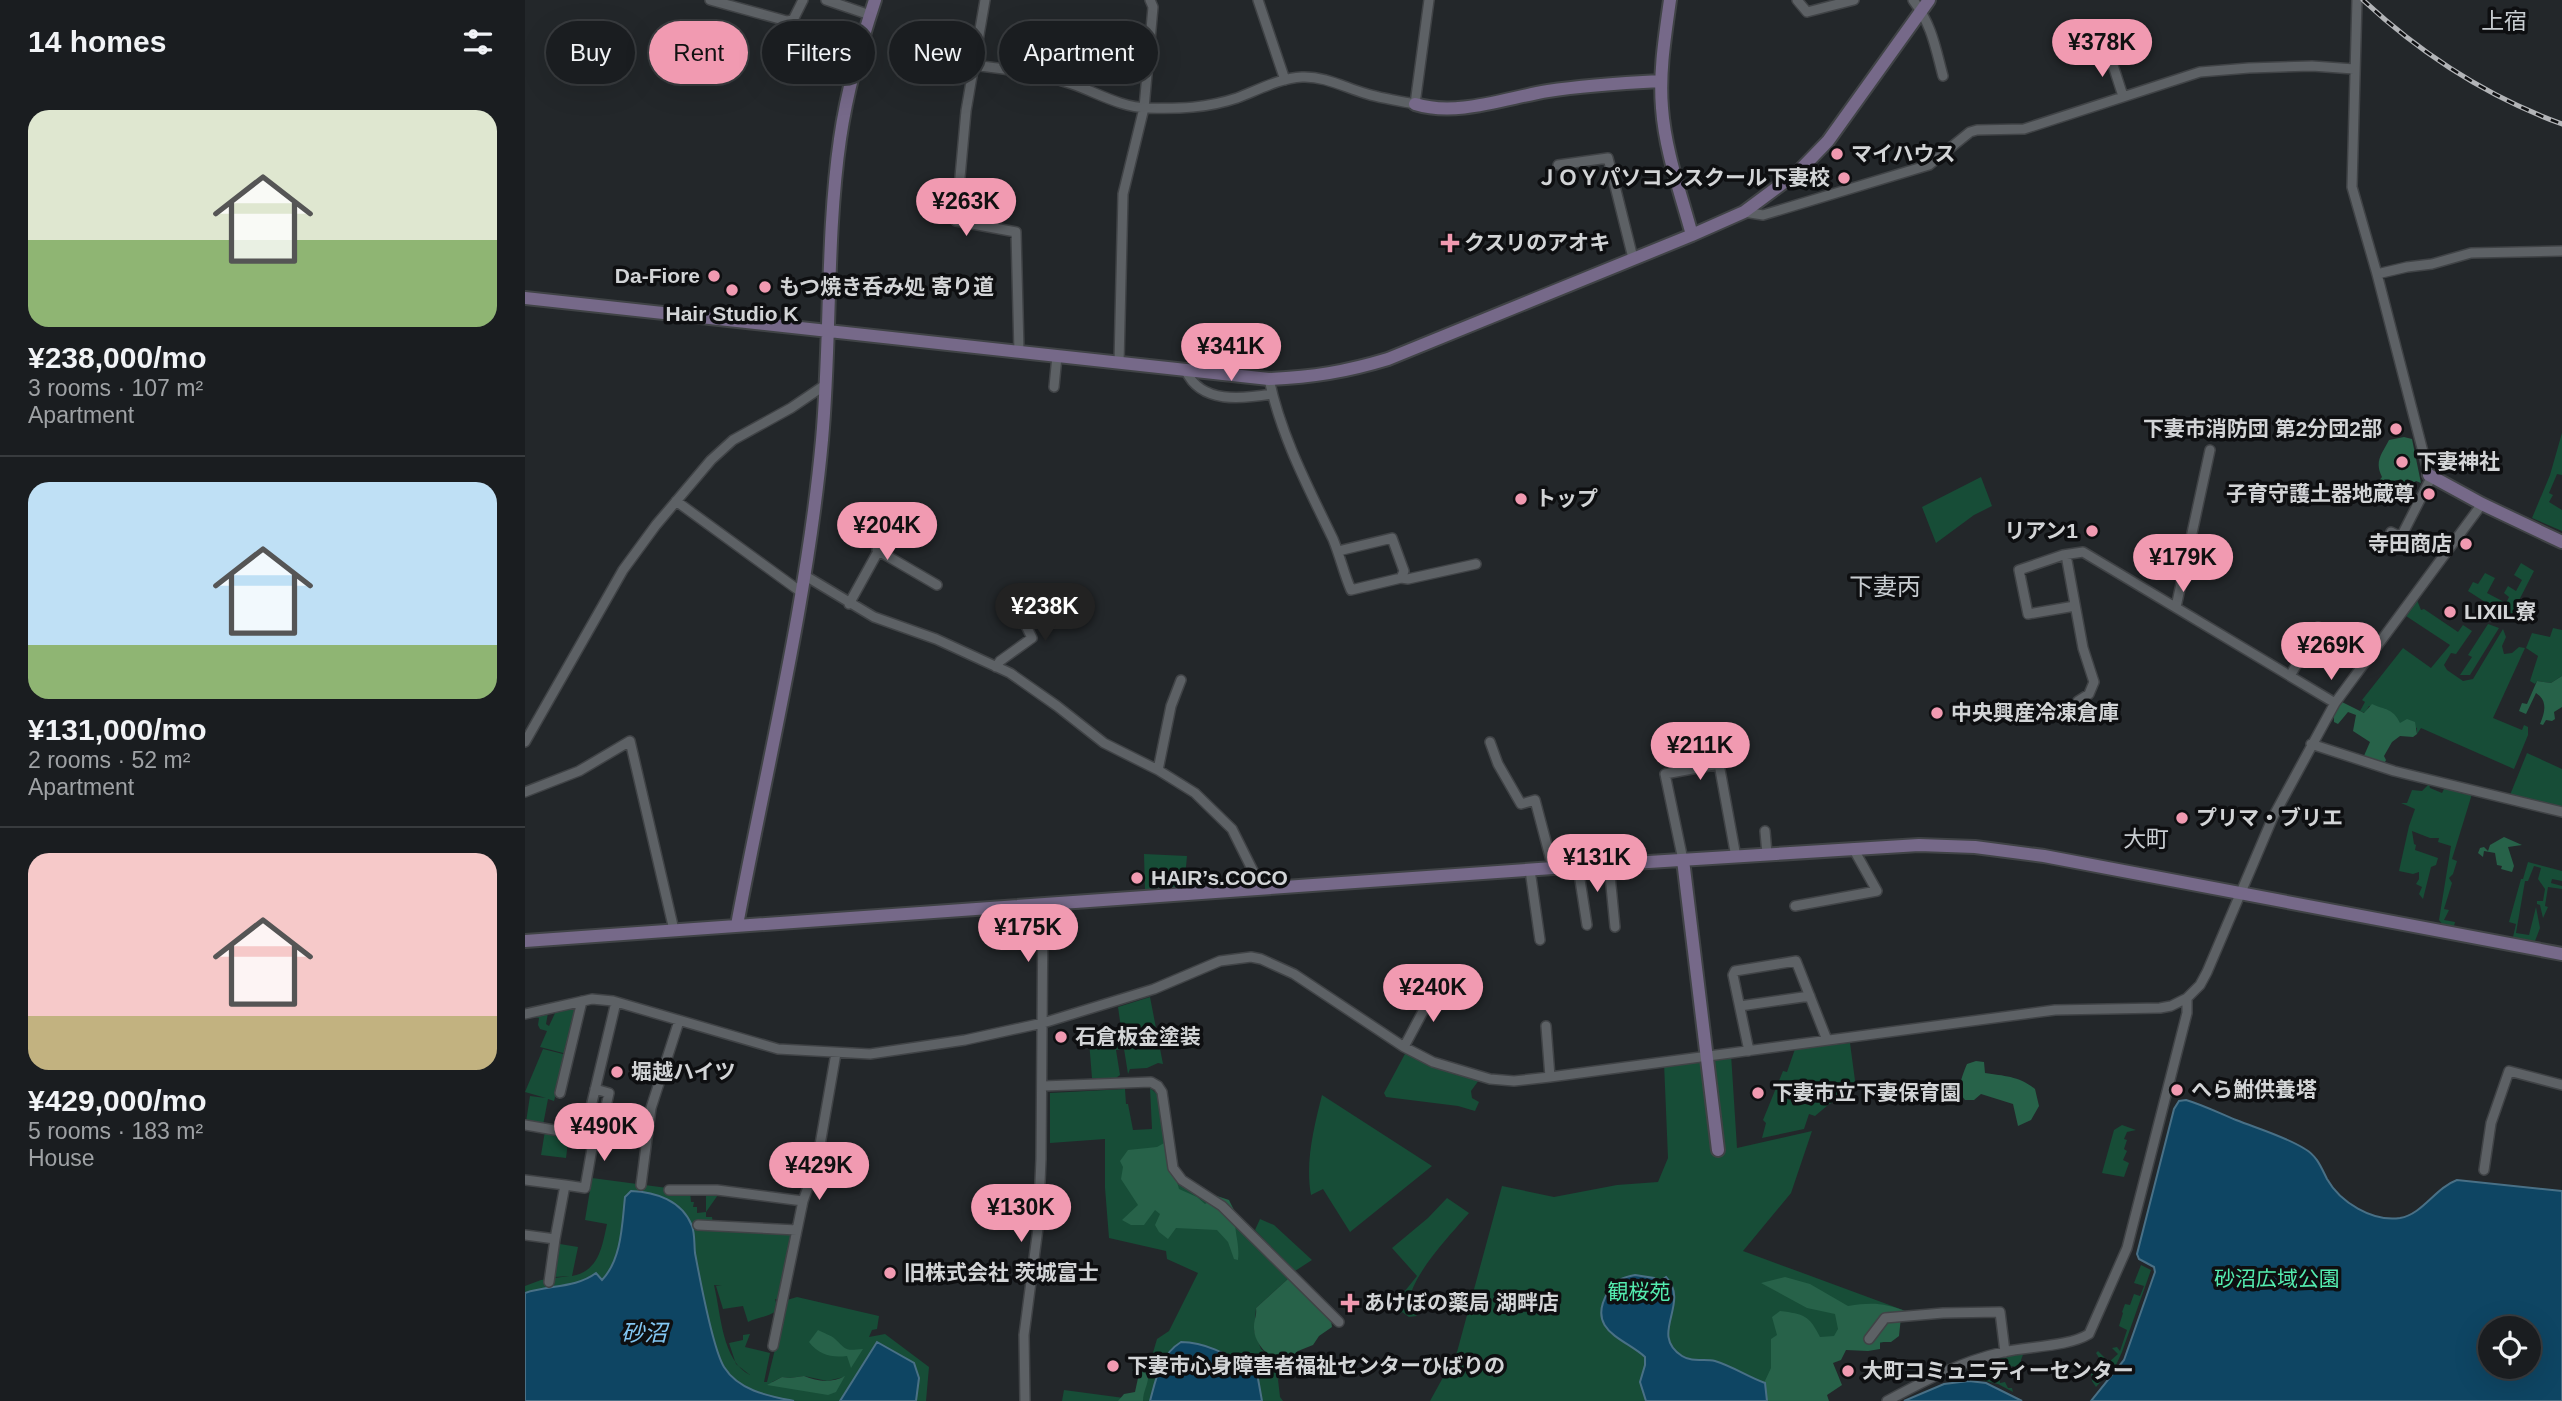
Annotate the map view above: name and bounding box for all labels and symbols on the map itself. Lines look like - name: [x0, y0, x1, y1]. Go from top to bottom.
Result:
- district label: 上宿: [2481, 8, 2527, 34]
- pin: ¥378K: [2053, 20, 2151, 79]
- place label: マイハウス: [1851, 142, 1956, 165]
- marker: マイハウス: [1829, 146, 1845, 162]
- place label: ＪＯＹパソコンスクール下妻校: [1536, 166, 1830, 189]
- marker: ＪＯＹパソコンスクール下妻校: [1836, 170, 1852, 186]
- pin: ¥263K: [917, 178, 1015, 238]
- place label: クスリのアオキ: [1464, 231, 1610, 254]
- marker: クスリのアオキ: [1442, 235, 1458, 251]
- place label: Da-Fiore: [615, 264, 700, 287]
- marker: Da-Fiore: [706, 268, 722, 284]
- place label: もつ焼き呑み処 寄り道: [779, 275, 994, 298]
- marker: もつ焼き呑み処 寄り道: [757, 279, 773, 295]
- marker: Hair Studio K: [724, 282, 740, 298]
- place label: Hair Studio K: [665, 302, 799, 325]
- pin: ¥341K: [1182, 324, 1280, 383]
- place label: 下妻市消防団 第2分団2部: [2143, 417, 2382, 440]
- marker: 下妻市消防団 第2分団2部: [2388, 421, 2404, 437]
- place label: 下妻神社: [2416, 450, 2500, 473]
- marker: 下妻神社: [2394, 454, 2410, 470]
- place label: 子育守護土器地蔵尊: [2226, 482, 2415, 505]
- marker: 子育守護土器地蔵尊: [2421, 486, 2437, 502]
- place label: トップ: [1535, 487, 1598, 510]
- marker: トップ: [1513, 491, 1529, 507]
- pin: ¥204K: [838, 503, 936, 562]
- place label: リアン1: [2004, 519, 2078, 542]
- marker: リアン1: [2084, 523, 2100, 539]
- place label: 寺田商店: [2368, 532, 2452, 555]
- pin: ¥179K: [2134, 534, 2232, 594]
- marker: 寺田商店: [2458, 536, 2474, 552]
- district label: 下妻丙: [1849, 573, 1921, 600]
- pin: ¥238K: [996, 584, 1094, 643]
- place label: LIXIL寮: [2464, 600, 2536, 623]
- marker: LIXIL寮: [2442, 604, 2458, 620]
- pin: ¥269K: [2282, 622, 2380, 682]
- place label: 中央興産冷凍倉庫: [1951, 701, 2119, 724]
- marker: 中央興産冷凍倉庫: [1929, 705, 1945, 721]
- pin: ¥211K: [1651, 722, 1749, 782]
- place label: プリマ・ブリエ: [2196, 806, 2343, 829]
- marker: プリマ・ブリエ: [2174, 810, 2190, 826]
- district label: 大町: [2123, 826, 2169, 852]
- pin: ¥131K: [1548, 834, 1646, 894]
- place label: HAIR’s.COCO: [1151, 866, 1288, 889]
- marker: HAIR’s.COCO: [1129, 870, 1145, 886]
- pin: ¥175K: [979, 904, 1077, 964]
- pin: ¥240K: [1384, 964, 1482, 1024]
- place label: 石倉板金塗装: [1075, 1025, 1201, 1048]
- marker: 石倉板金塗装: [1053, 1029, 1069, 1045]
- place label: 堀越ハイツ: [631, 1060, 736, 1083]
- marker: 堀越ハイツ: [609, 1064, 625, 1080]
- place label: へら鮒供養塔: [2191, 1078, 2317, 1101]
- place label: 下妻市立下妻保育園: [1772, 1081, 1961, 1104]
- marker: へら鮒供養塔: [2169, 1082, 2185, 1098]
- marker: 下妻市立下妻保育園: [1750, 1085, 1766, 1101]
- pin: ¥490K: [555, 1104, 653, 1163]
- pin: ¥429K: [770, 1142, 868, 1202]
- pin: ¥130K: [972, 1184, 1070, 1244]
- place label: 旧株式会社 茨城富士: [904, 1261, 1099, 1284]
- marker: 旧株式会社 茨城富士: [882, 1265, 898, 1281]
- park label: 砂沼広域公園: [2214, 1267, 2340, 1290]
- park label: 観桜苑: [1608, 1280, 1671, 1303]
- place label: あけぼの薬局 湖畔店: [1364, 1291, 1559, 1314]
- marker: あけぼの薬局 湖畔店: [1342, 1295, 1358, 1311]
- water label: 砂沼: [621, 1320, 670, 1346]
- place label: 下妻市心身障害者福祉センターひばりの: [1127, 1354, 1505, 1377]
- marker: 下妻市心身障害者福祉センターひばりの: [1105, 1358, 1121, 1374]
- place label: 大町コミュニティーセンター: [1862, 1359, 2134, 1382]
- marker: 大町コミュニティーセンター: [1840, 1363, 1856, 1379]

